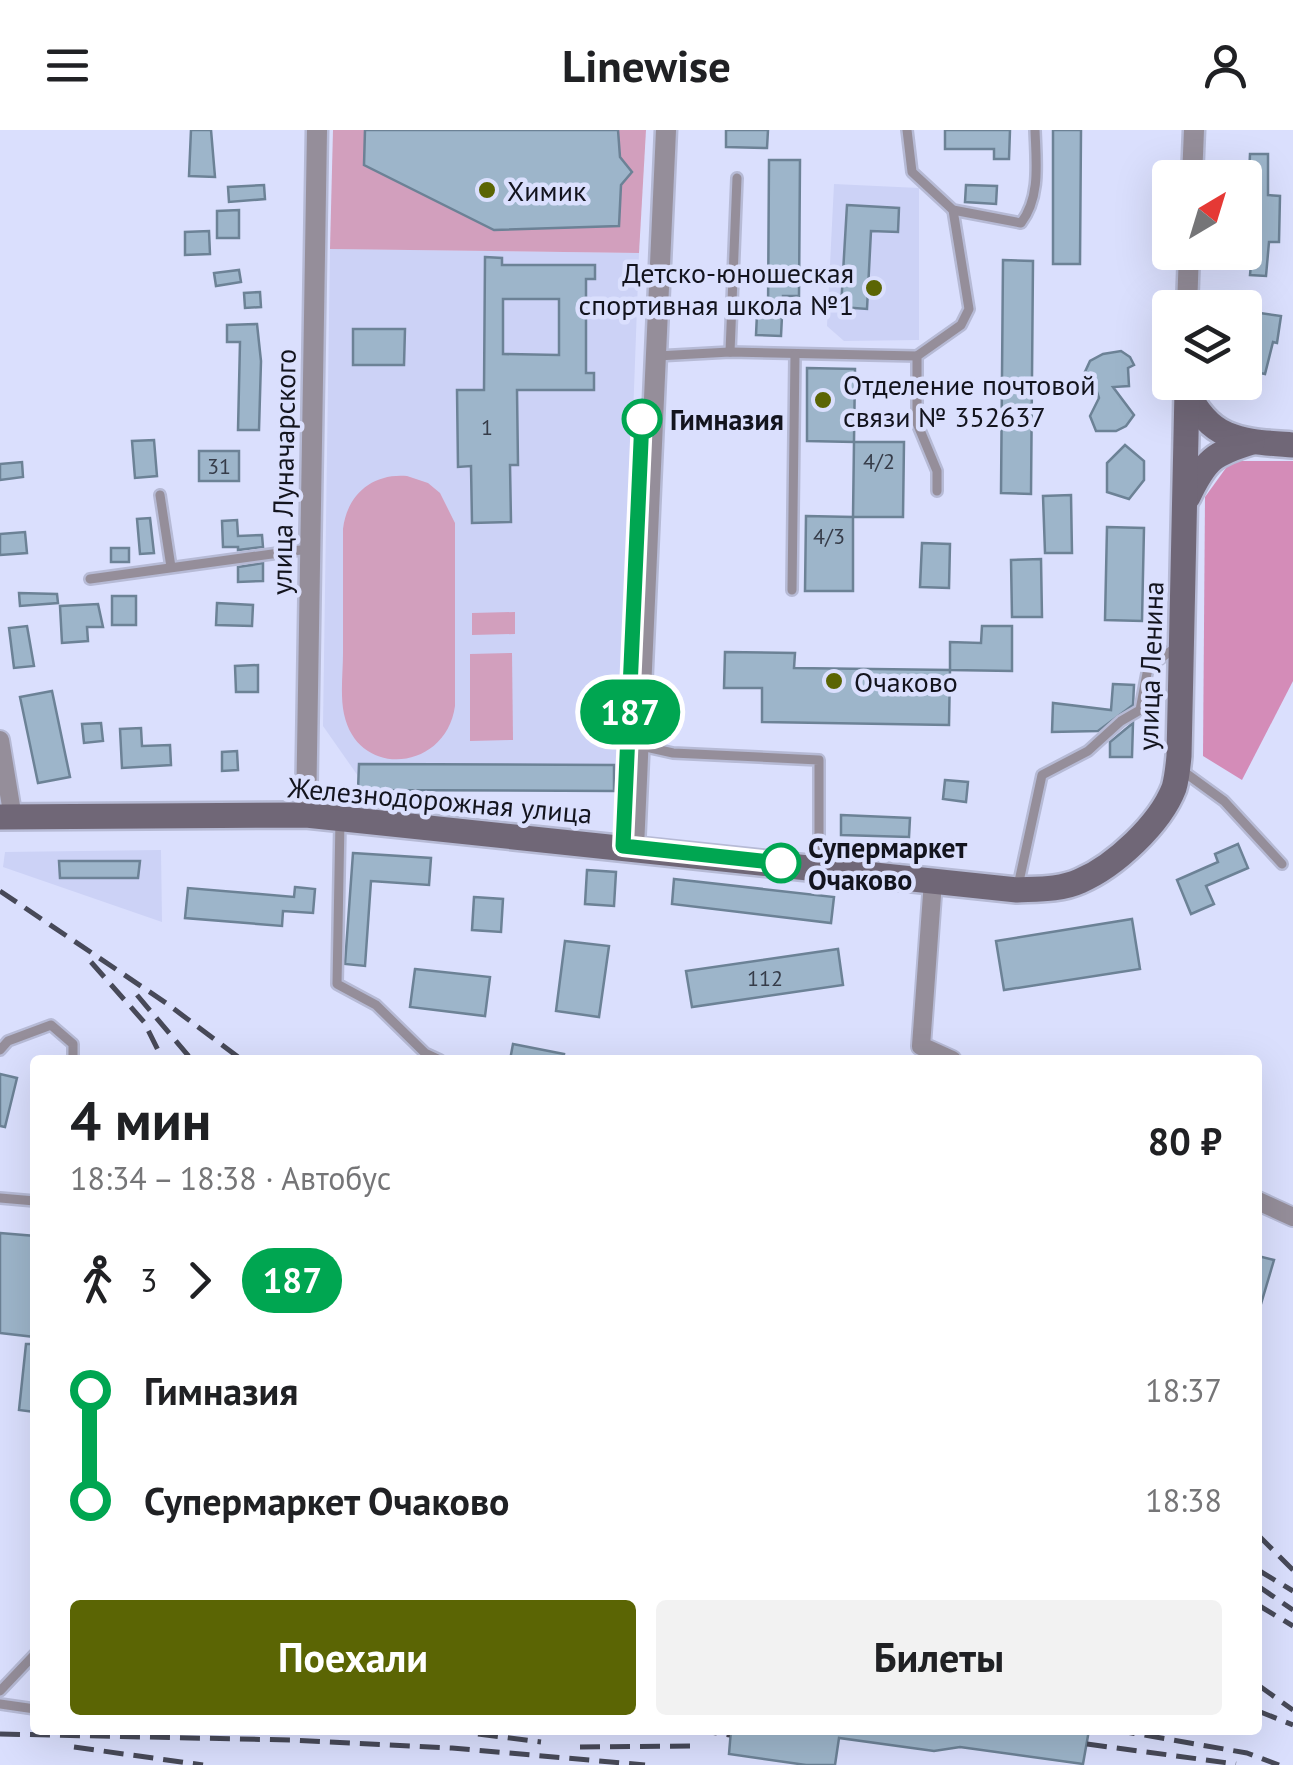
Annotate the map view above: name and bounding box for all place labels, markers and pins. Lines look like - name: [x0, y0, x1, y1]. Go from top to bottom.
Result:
- place label: Химик: [507, 172, 587, 209]
- marker: Химик: [476, 179, 498, 201]
- place label: Детско-юношеская спортивная школа №1: [579, 254, 854, 323]
- marker: Детско-юношеская спортивная школа №1: [863, 277, 885, 299]
- place label: Отделение почтовой связи № 352637: [843, 366, 1096, 435]
- marker: Отделение почтовой связи № 352637: [812, 389, 834, 411]
- marker: Гимназия: [623, 400, 661, 438]
- place label: Гимназия: [670, 401, 784, 438]
- place label: Очаково: [854, 663, 958, 700]
- marker: Очаково: [823, 670, 845, 692]
- place label: Супермаркет Очаково: [808, 829, 968, 898]
- marker: Супермаркет Очаково: [762, 844, 800, 882]

